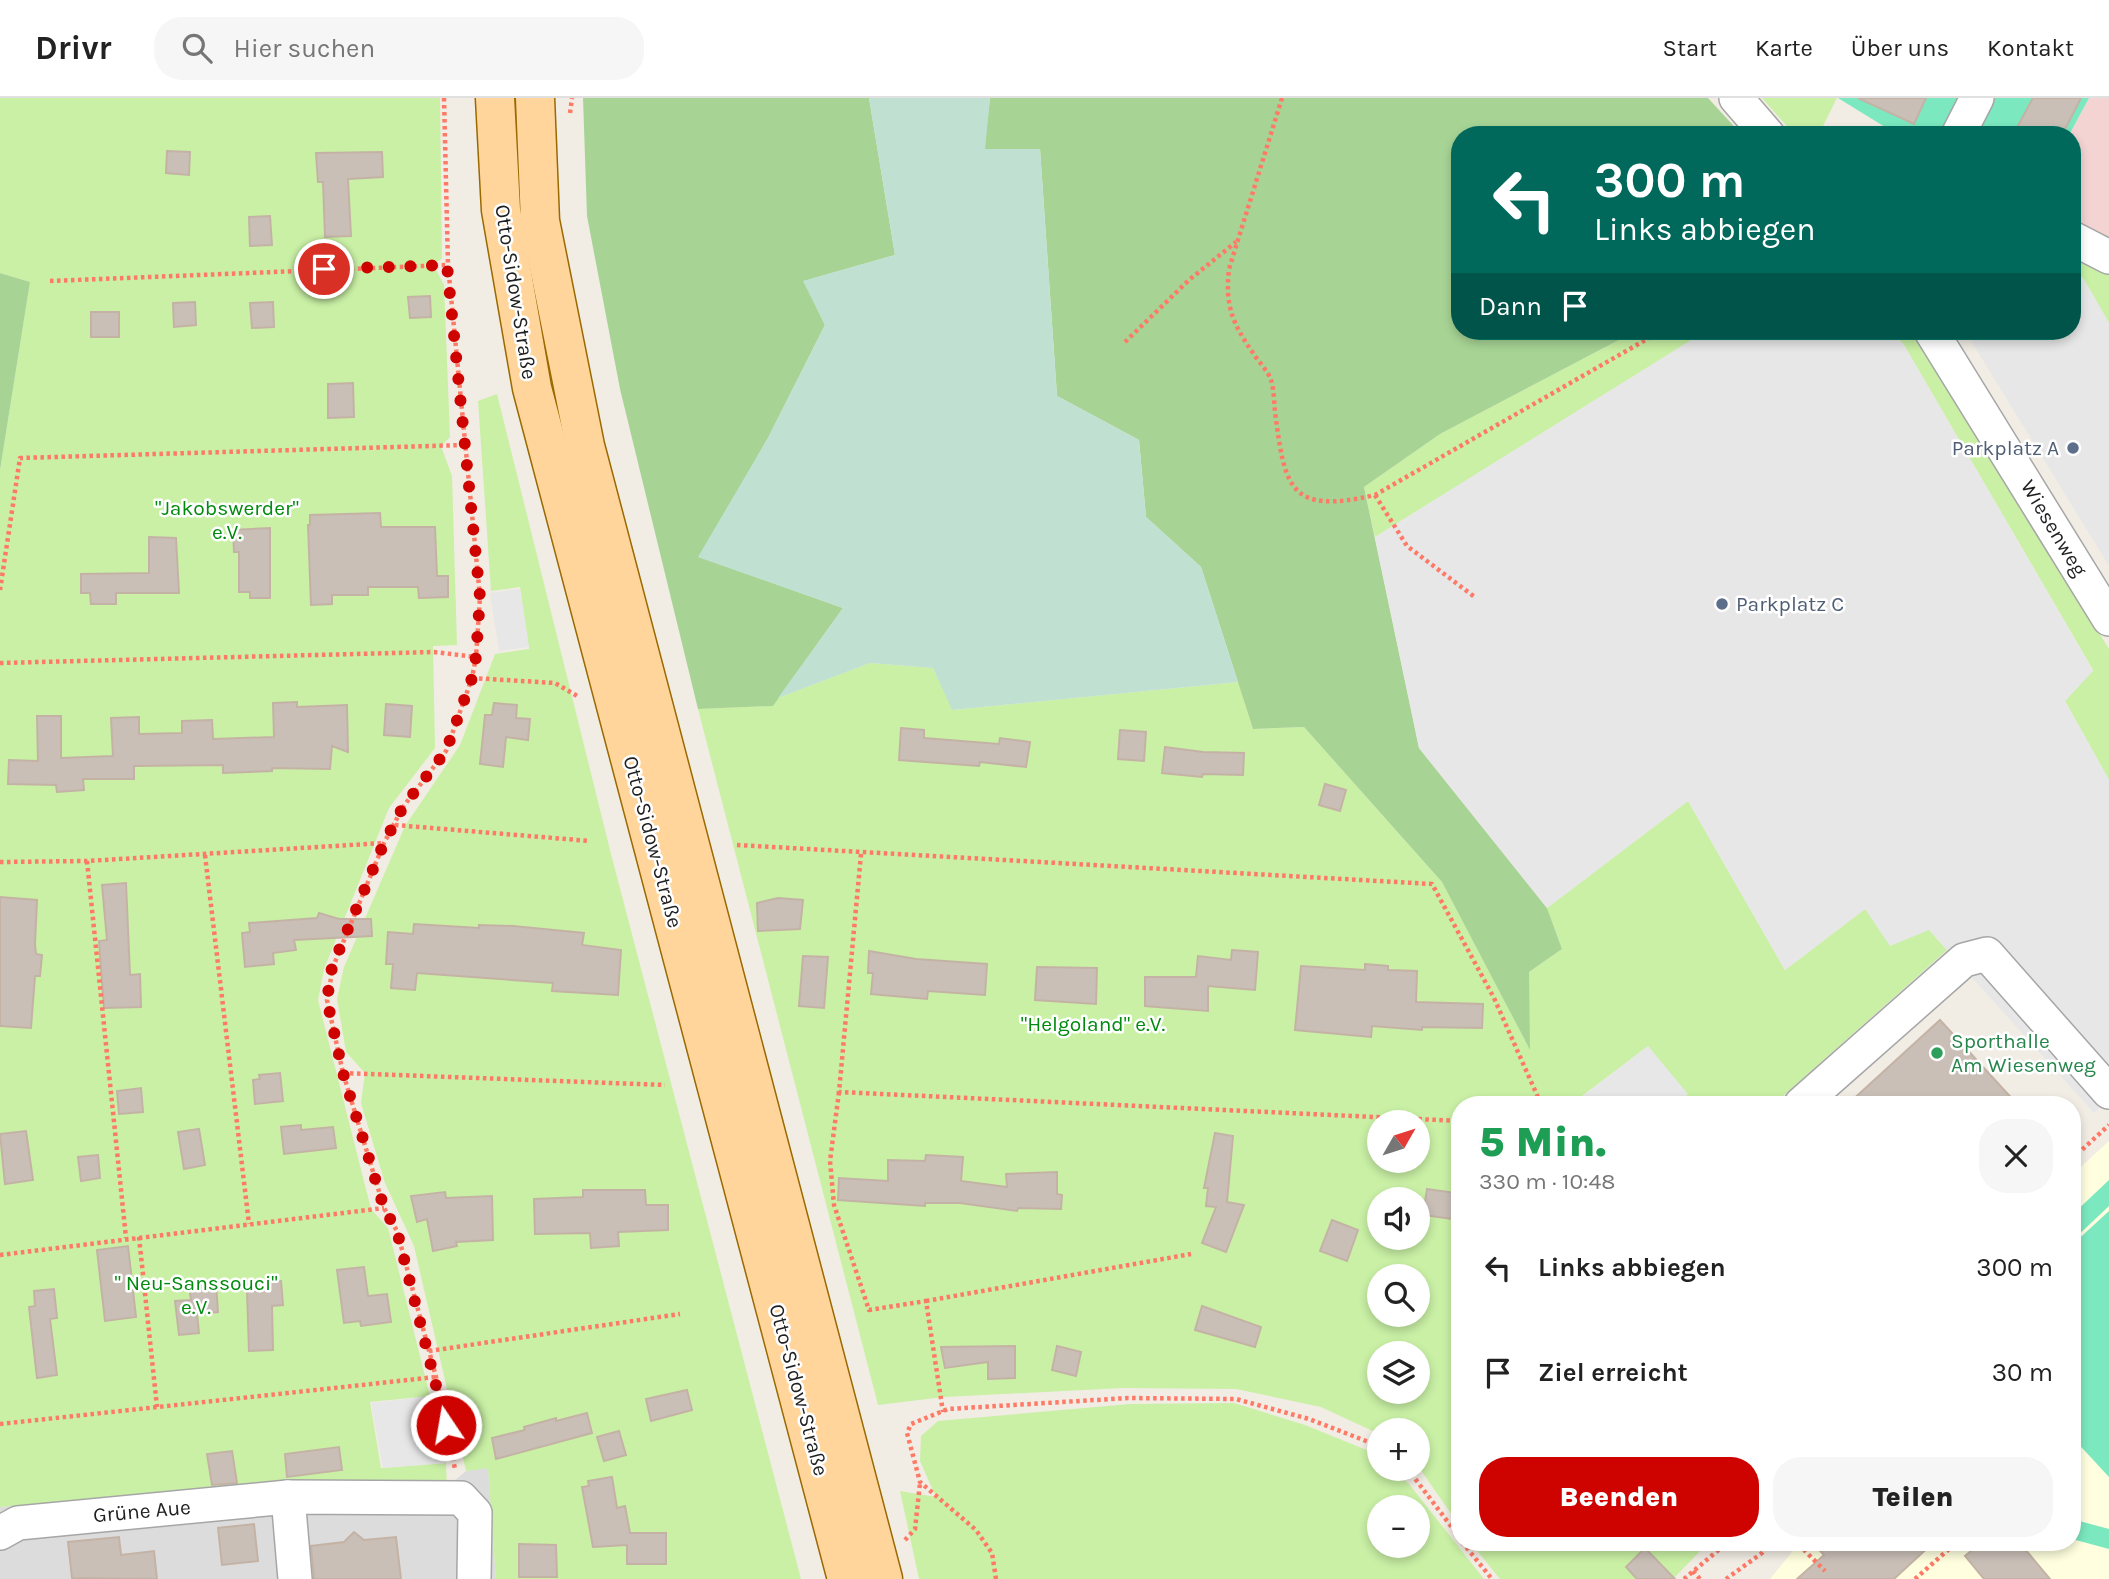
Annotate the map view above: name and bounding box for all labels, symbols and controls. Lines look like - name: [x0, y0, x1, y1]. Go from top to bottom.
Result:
- search box: [154, 17, 644, 80]
- text: Drivr: [35, 29, 112, 67]
- icon: search: [178, 29, 216, 67]
- text: Hier suchen: [234, 33, 375, 64]
- text: Start: [1663, 34, 1717, 62]
- text: Karte: [1755, 34, 1813, 62]
- text: Über uns: [1851, 34, 1949, 62]
- text: Kontakt: [1987, 34, 2074, 62]
- text: 300 m: [1594, 152, 1745, 209]
- icon: left: [1479, 154, 1570, 245]
- street label: Otto-Sidow-Straße: [490, 203, 542, 381]
- text: Links abbiegen: [1594, 211, 1816, 248]
- pin: [294, 239, 354, 299]
- icon: arrive: [305, 250, 343, 288]
- icon: arrive: [1556, 287, 1594, 325]
- text: Dann: [1479, 291, 1542, 322]
- place label: Parkplatz A: [1952, 436, 2059, 460]
- marker: Parkplatz A: [2065, 440, 2081, 456]
- street label: Wiesenweg: [2016, 475, 2092, 581]
- park label: "Jakobswerder" e.V.: [155, 496, 299, 544]
- place label: Parkplatz C: [1736, 592, 1844, 616]
- marker: Parkplatz C: [1714, 596, 1730, 612]
- street label: Otto-Sidow-Straße: [619, 753, 687, 931]
- park label: "Helgoland" e.V.: [1021, 1012, 1165, 1036]
- place label: Sporthalle Am Wiesenweg: [1951, 1029, 2096, 1077]
- marker: Sporthalle Am Wiesenweg: [1929, 1045, 1945, 1061]
- north arrow: [1367, 1110, 1430, 1172]
- map controls: [1367, 1110, 1430, 1558]
- text: 5 Min.: [1479, 1117, 1606, 1167]
- button: close: [1979, 1119, 2053, 1193]
- text: 330 m · 10:48: [1479, 1168, 1615, 1195]
- button: sound: [1367, 1187, 1430, 1250]
- icon: left: [1479, 1249, 1517, 1287]
- text: Links abbiegen: [1538, 1252, 1726, 1283]
- text: 300 m: [1976, 1252, 2053, 1283]
- button: search: [1367, 1264, 1430, 1327]
- park label: " Neu-Sanssouci" e.V.: [114, 1271, 278, 1319]
- street label: Otto-Sidow-Straße: [765, 1301, 833, 1479]
- button: layers: [1367, 1341, 1430, 1404]
- icon: arrive: [1479, 1354, 1517, 1392]
- text: Ziel erreicht: [1538, 1357, 1688, 1388]
- text: 30 m: [1992, 1357, 2053, 1388]
- position arrow: [409, 1388, 483, 1462]
- button: +: [1367, 1418, 1430, 1481]
- button: Beenden: [1479, 1457, 1759, 1537]
- button: Teilen: [1773, 1457, 2053, 1537]
- street label: Grüne Aue: [92, 1495, 192, 1527]
- button: −: [1367, 1495, 1430, 1558]

